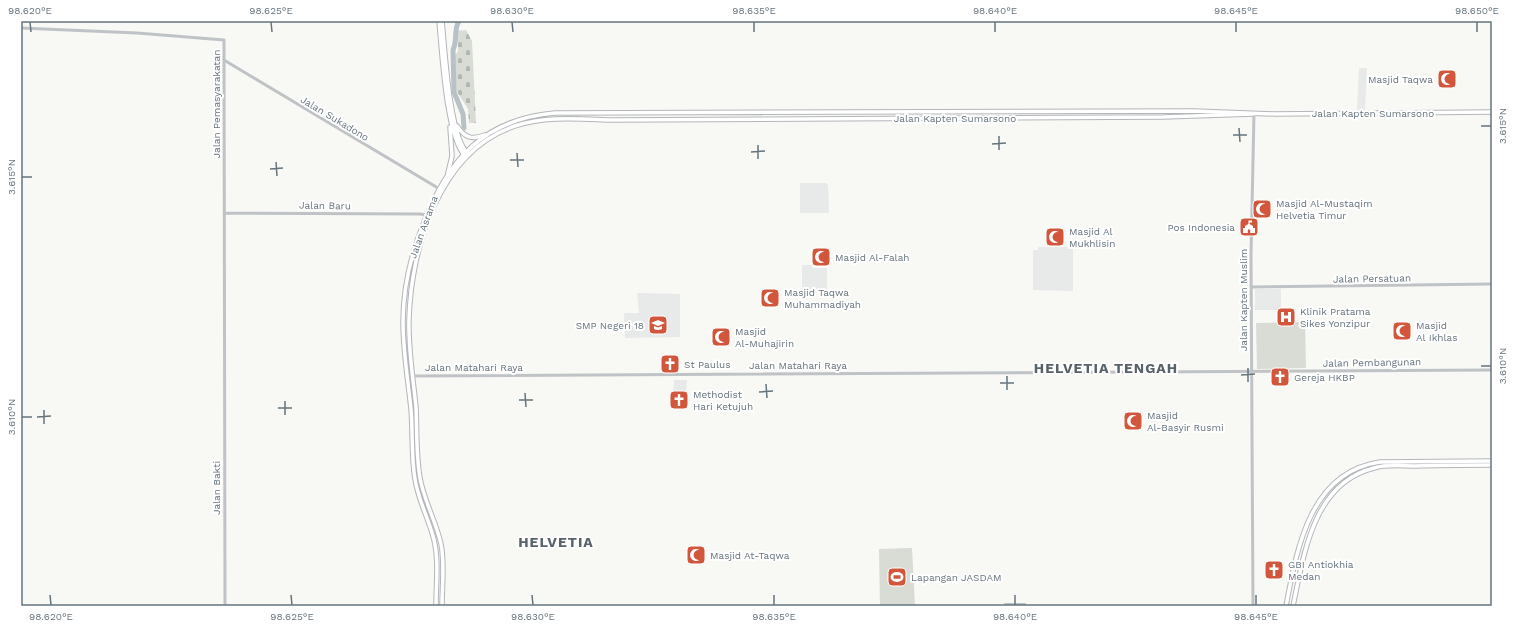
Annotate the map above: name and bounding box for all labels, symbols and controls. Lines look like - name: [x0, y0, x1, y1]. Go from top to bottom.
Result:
- text: 98.620°E: [8, 5, 52, 16]
- text: 98.625°E: [249, 5, 293, 16]
- text: 98.630°E: [490, 5, 534, 16]
- text: 98.635°E: [732, 5, 776, 16]
- text: 98.640°E: [973, 5, 1017, 16]
- text: 98.645°E: [1214, 5, 1258, 16]
- text: 98.650°E: [1455, 5, 1499, 16]
- street label: Jalan Pemasyarakatan: [211, 50, 222, 158]
- mosque icon: Masjid Taqwa: [1436, 68, 1458, 90]
- place label: Masjid Taqwa: [1368, 74, 1433, 85]
- street label: Jalan Sukadono: [299, 94, 371, 143]
- street label: Jalan Kapten Sumarsono: [1312, 108, 1434, 119]
- text: 3.615°N: [1497, 108, 1508, 144]
- street label: Jalan Kapten Sumarsono: [894, 113, 1016, 124]
- text: 3.615°N: [6, 159, 17, 195]
- street label: Jalan Asrama: [407, 194, 440, 260]
- mosque icon: Masjid Al-Mustaqim Helvetia Timur: [1251, 198, 1273, 220]
- place label: Masjid Al-Mustaqim Helvetia Timur: [1276, 198, 1373, 221]
- street label: Jalan Baru: [299, 200, 351, 211]
- public building icon: Pos Indonesia: [1238, 216, 1260, 238]
- place label: Pos Indonesia: [1167, 222, 1235, 233]
- mosque icon: Masjid Al Mukhlisin: [1044, 226, 1066, 248]
- place label: Masjid Al Mukhlisin: [1069, 226, 1115, 249]
- mosque icon: Masjid Al-Falah: [810, 246, 832, 268]
- street label: Jalan Kapten Muslim: [1238, 249, 1249, 351]
- place label: Masjid Al-Falah: [835, 252, 910, 263]
- street label: Jalan Persatuan: [1333, 272, 1411, 285]
- mosque icon: Masjid Taqwa Muhammadiyah: [759, 287, 781, 309]
- place label: Masjid Taqwa Muhammadiyah: [784, 287, 861, 310]
- hospital icon: Klinik Pratama Sikes Yonzipur: [1275, 306, 1297, 328]
- place label: Klinik Pratama Sikes Yonzipur: [1300, 306, 1371, 329]
- school or university icon: SMP Negeri 18: [647, 314, 669, 336]
- place label: SMP Negeri 18: [576, 320, 644, 331]
- mosque icon: Masjid Al Ikhlas: [1391, 320, 1413, 342]
- place label: Masjid Al Ikhlas: [1416, 320, 1457, 343]
- mosque icon: Masjid Al-Muhajirin: [710, 326, 732, 348]
- place label: Masjid Al-Muhajirin: [735, 326, 794, 349]
- text: 3.610°N: [1497, 348, 1508, 384]
- church icon: St Paulus: [659, 353, 681, 375]
- street label: Jalan Pembangunan: [1323, 356, 1421, 369]
- place label: St Paulus: [684, 359, 730, 370]
- street label: Jalan Matahari Raya: [749, 360, 847, 371]
- district label: HELVETIA TENGAH: [1034, 360, 1178, 376]
- street label: Jalan Matahari Raya: [425, 362, 523, 373]
- church icon: Gereja HKBP: [1269, 366, 1291, 388]
- place label: Gereja HKBP: [1294, 372, 1355, 383]
- church icon: Methodist Hari Ketujuh: [668, 389, 690, 411]
- place label: Methodist Hari Ketujuh: [693, 389, 753, 412]
- text: 3.610°N: [6, 399, 17, 435]
- mosque icon: Masjid Al-Basyir Rusmi: [1122, 410, 1144, 432]
- place label: Masjid Al-Basyir Rusmi: [1147, 410, 1224, 433]
- street label: Jalan Bakti: [211, 461, 222, 515]
- district label: HELVETIA: [518, 534, 594, 550]
- mosque icon: Masjid At-Taqwa: [685, 544, 707, 566]
- place label: Masjid At-Taqwa: [710, 550, 790, 561]
- church icon: GBI Antiokhia Medan: [1263, 559, 1285, 581]
- place label: GBI Antiokhia Medan: [1288, 559, 1354, 582]
- sports icon: Lapangan JASDAM: [886, 566, 908, 588]
- place label: Lapangan JASDAM: [911, 572, 1002, 583]
- text: 98.620°E: [29, 611, 73, 622]
- text: 98.625°E: [270, 611, 314, 622]
- text: 98.630°E: [511, 611, 555, 622]
- text: 98.635°E: [752, 611, 796, 622]
- text: 98.640°E: [993, 611, 1037, 622]
- text: 98.645°E: [1234, 611, 1278, 622]

